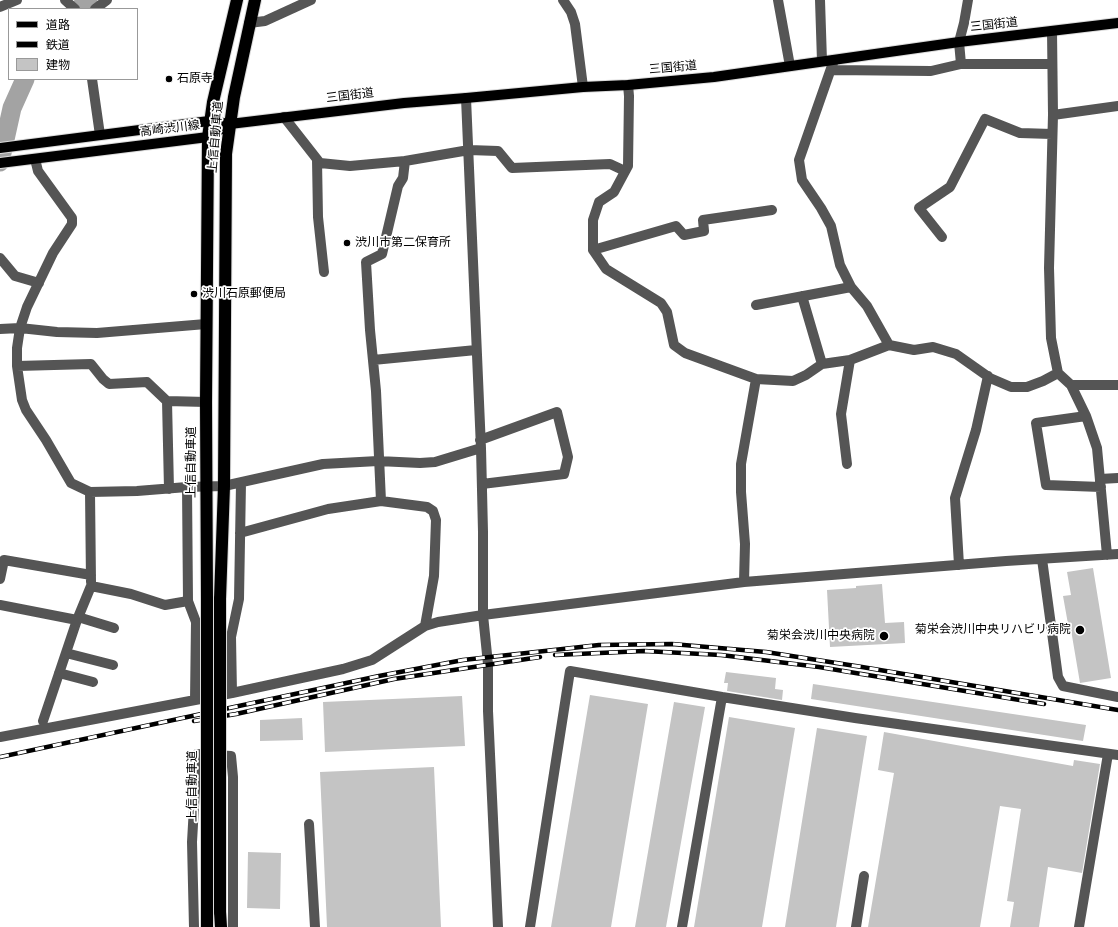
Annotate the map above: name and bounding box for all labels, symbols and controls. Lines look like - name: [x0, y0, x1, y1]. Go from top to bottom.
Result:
- legend: [8, 8, 138, 80]
- street label: 三国街道: [969, 15, 1019, 35]
- text: 道路: [46, 18, 70, 33]
- text: 鉄道: [46, 38, 70, 53]
- text: 建物: [46, 58, 70, 73]
- street label: 三国街道: [648, 59, 698, 77]
- place label: 石原寺: [177, 72, 213, 86]
- marker: 石原寺: [164, 74, 174, 84]
- street label: 三国街道: [325, 86, 375, 106]
- street label: 上信自動車道: [206, 101, 226, 173]
- street label: 高崎渋川線: [139, 118, 201, 140]
- place label: 渋川市第二保育所: [355, 236, 451, 250]
- marker: 渋川市第二保育所: [342, 238, 352, 248]
- place label: 渋川石原郵便局: [202, 287, 286, 301]
- marker: 渋川石原郵便局: [189, 289, 199, 299]
- street label: 上信自動車道: [185, 426, 199, 498]
- place label: 菊栄会渋川中央リハビリ病院: [915, 623, 1071, 637]
- marker: 菊栄会渋川中央リハビリ病院: [1074, 624, 1086, 636]
- place label: 菊栄会渋川中央病院: [767, 629, 875, 643]
- marker: 菊栄会渋川中央病院: [878, 630, 890, 642]
- street label: 上信自動車道: [186, 750, 200, 822]

